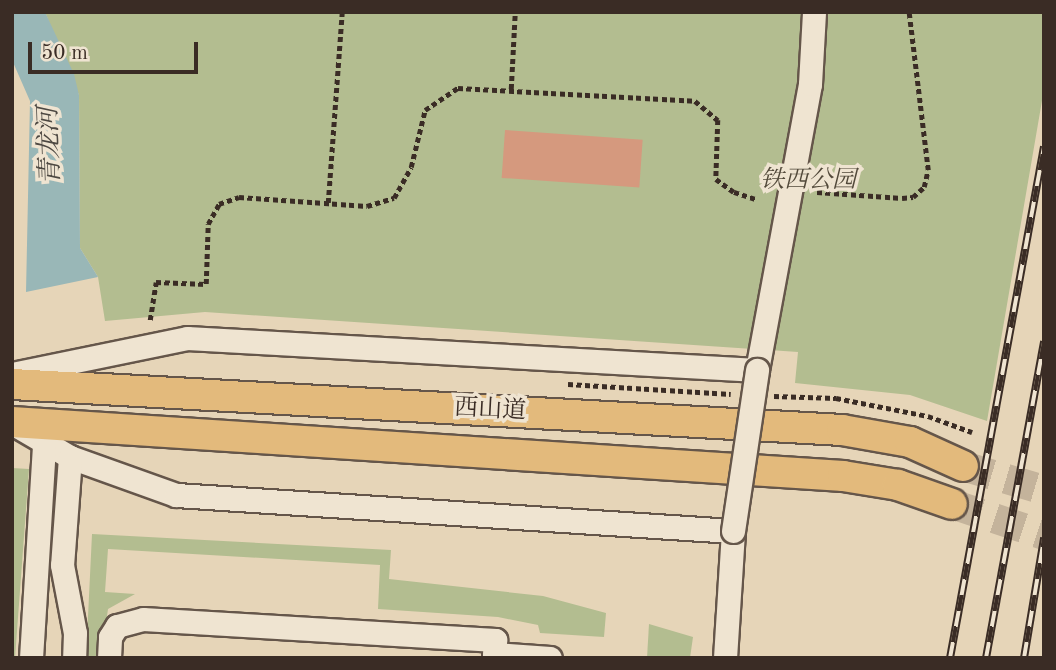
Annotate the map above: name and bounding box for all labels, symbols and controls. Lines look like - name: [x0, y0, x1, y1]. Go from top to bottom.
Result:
- scale bar: [32, 28, 201, 72]
- text: 50 m: [41, 43, 88, 64]
- water label: 青龙河: [34, 106, 68, 186]
- park label: 铁西公园: [760, 168, 856, 196]
- street label: 西山道: [453, 395, 527, 427]

